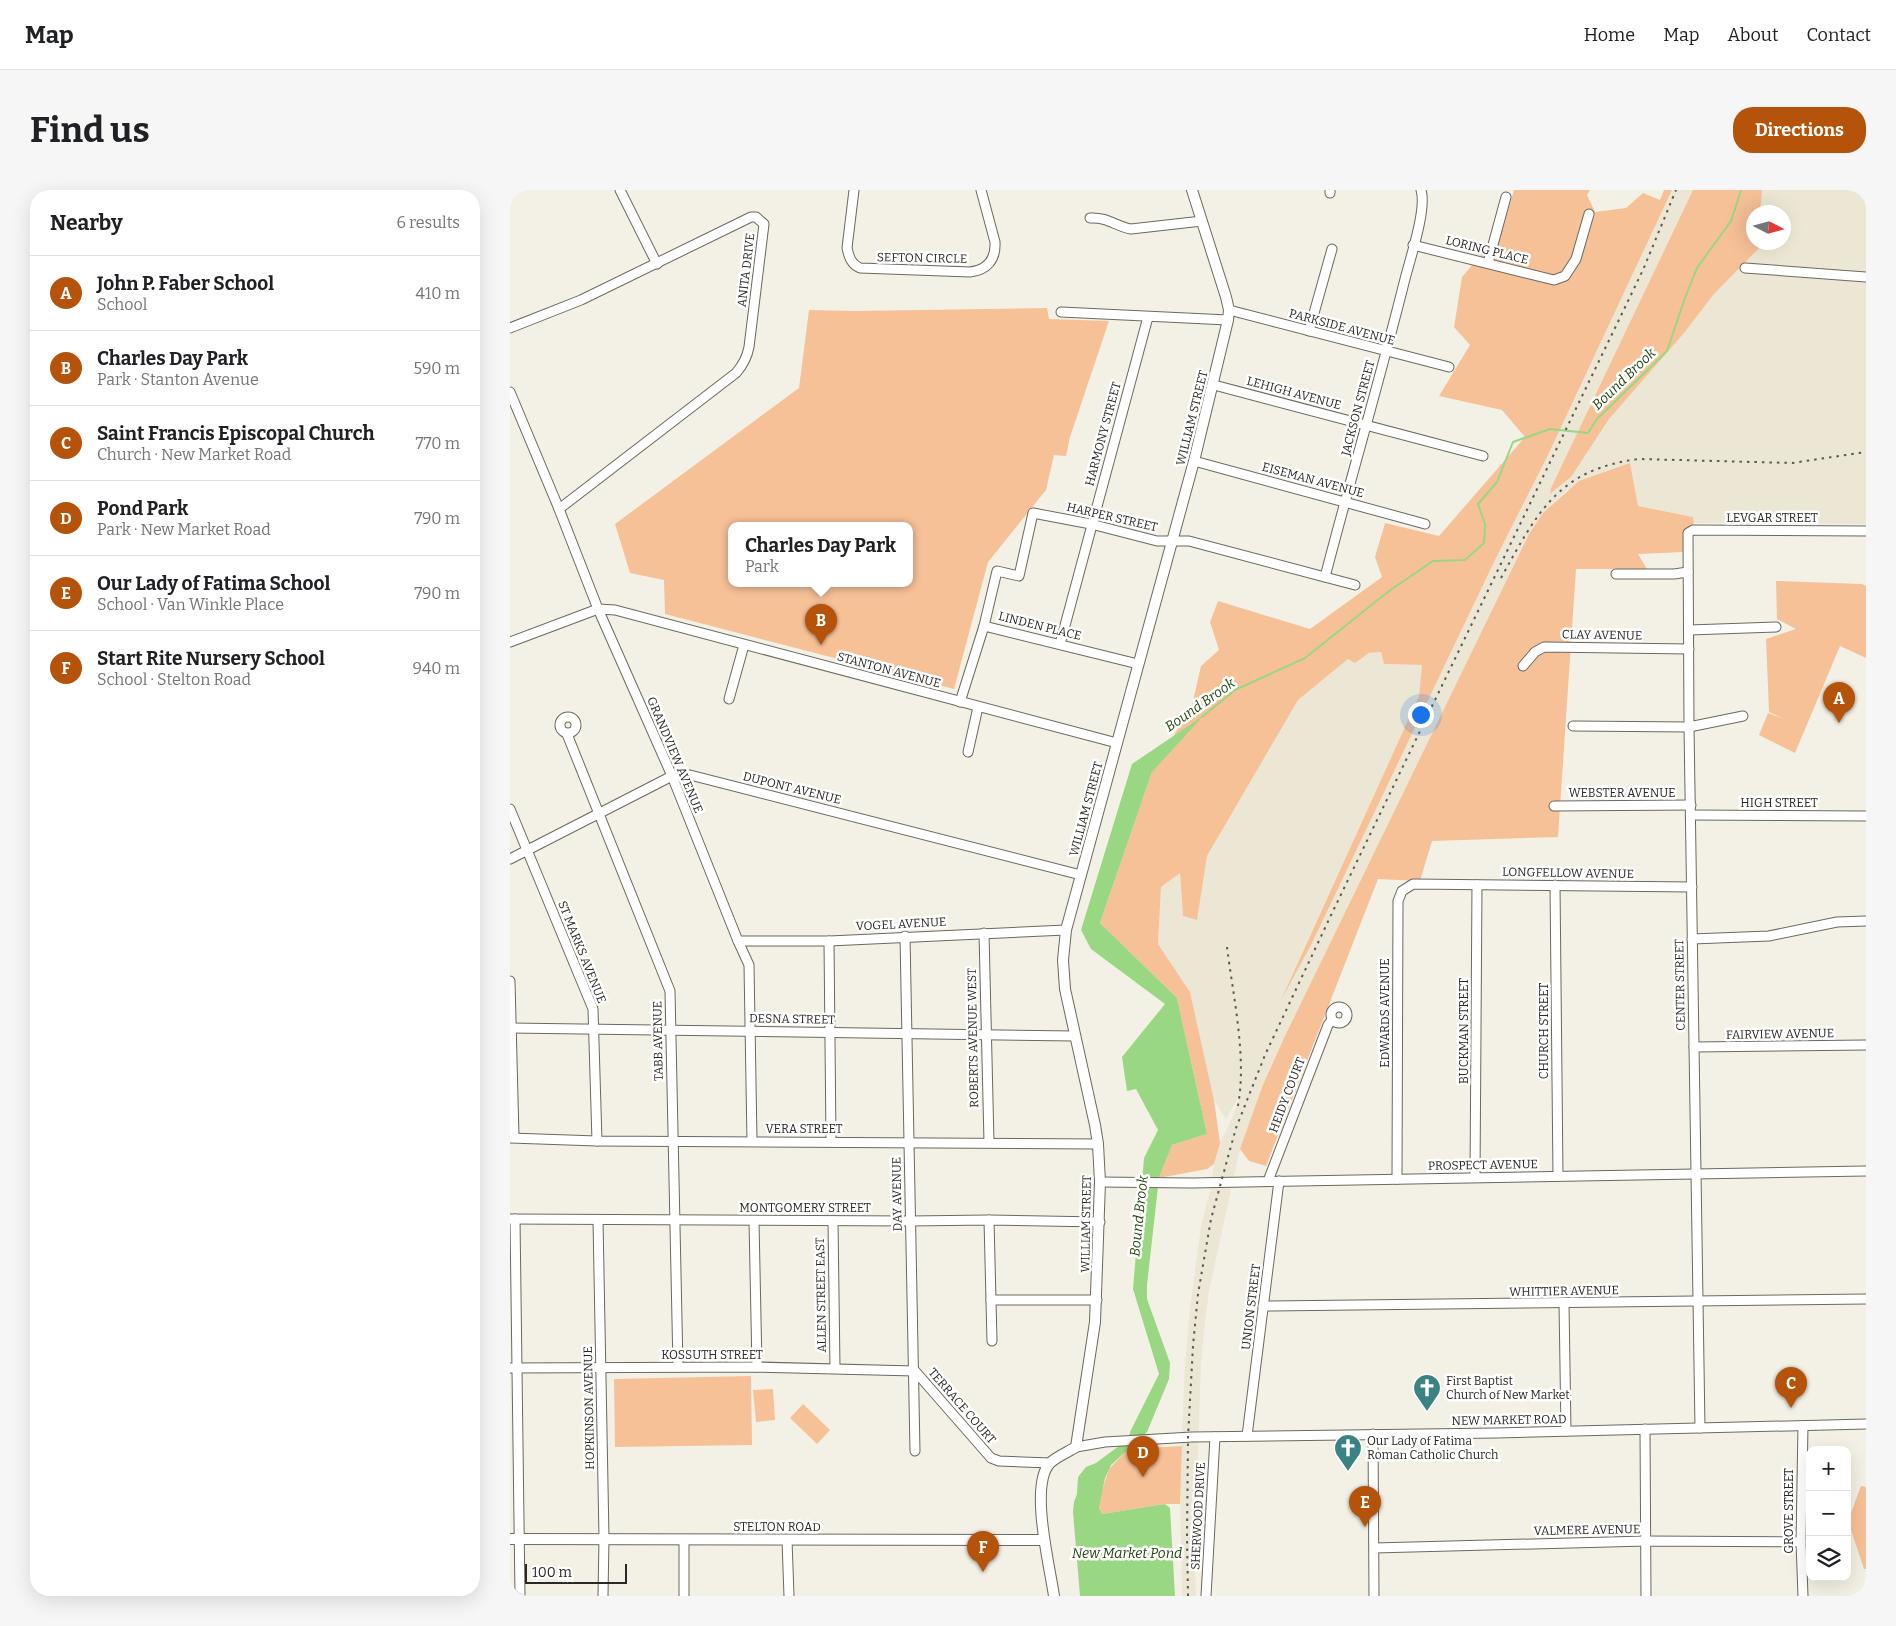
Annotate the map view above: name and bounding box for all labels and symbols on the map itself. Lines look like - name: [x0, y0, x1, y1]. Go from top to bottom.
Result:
- north arrow: [1746, 205, 1791, 250]
- street label: ANITA DRIVE: [735, 232, 757, 308]
- street label: LORING PLACE: [1444, 233, 1530, 267]
- street label: SEFTON CIRCLE: [877, 250, 967, 266]
- street label: PARKSIDE AVENUE: [1288, 306, 1396, 348]
- water label: Bound Brook: [1589, 344, 1660, 413]
- street label: JACKSON STREET: [1338, 359, 1377, 458]
- street label: WILLIAM STREET: [1173, 369, 1211, 467]
- street label: LEHIGH AVENUE: [1245, 374, 1343, 412]
- street label: HARMONY STREET: [1082, 380, 1124, 488]
- street label: EISEMAN AVENUE: [1260, 460, 1366, 500]
- street label: HARPER STREET: [1065, 500, 1159, 534]
- street label: LEVGAR STREET: [1726, 511, 1818, 525]
- pin: B: [805, 604, 837, 645]
- street label: LINDEN PLACE: [997, 609, 1083, 643]
- street label: CLAY AVENUE: [1562, 627, 1642, 643]
- street label: STANTON AVENUE: [836, 649, 942, 691]
- water label: Bound Brook: [1162, 674, 1239, 735]
- pin: A: [1823, 682, 1855, 723]
- street label: GRANDVIEW AVENUE: [644, 695, 706, 815]
- your location: [1408, 702, 1434, 728]
- street label: WILLIAM STREET: [1067, 760, 1105, 858]
- street label: DUPONT AVENUE: [741, 769, 843, 807]
- street label: WEBSTER AVENUE: [1568, 786, 1676, 800]
- street label: HIGH STREET: [1740, 796, 1818, 810]
- street label: LONGFELLOW AVENUE: [1502, 865, 1634, 881]
- street label: ST MARKS AVENUE: [555, 899, 609, 1005]
- street label: VOGEL AVENUE: [855, 915, 947, 933]
- street label: CENTER STREET: [1672, 939, 1688, 1031]
- street label: EDWARDS AVENUE: [1378, 958, 1392, 1068]
- street label: ROBERTS AVENUE WEST: [965, 968, 981, 1108]
- street label: BUCKMAN STREET: [1457, 978, 1471, 1084]
- street label: CHURCH STREET: [1537, 983, 1551, 1079]
- street label: TABB AVENUE: [650, 1001, 666, 1081]
- street label: DESNA STREET: [749, 1011, 835, 1027]
- street label: FAIRVIEW AVENUE: [1726, 1026, 1834, 1042]
- street label: HEIDY COURT: [1266, 1055, 1308, 1135]
- street label: VERA STREET: [766, 1122, 843, 1136]
- street label: DAY AVENUE: [889, 1157, 905, 1231]
- street label: PROSPECT AVENUE: [1428, 1157, 1538, 1173]
- water label: Bound Brook: [1126, 1174, 1152, 1258]
- street label: WILLIAM STREET: [1078, 1175, 1094, 1273]
- street label: MONTGOMERY STREET: [739, 1201, 871, 1215]
- street label: ALLEN STREET EAST: [813, 1237, 829, 1353]
- street label: UNION STREET: [1239, 1263, 1263, 1351]
- street label: WHITTIER AVENUE: [1509, 1283, 1619, 1299]
- street label: HOPKINSON AVENUE: [581, 1346, 597, 1470]
- street label: KOSSUTH STREET: [661, 1348, 763, 1362]
- street label: TERRACE COURT: [925, 1365, 999, 1447]
- pin: C: [1775, 1367, 1807, 1408]
- church icon: First Baptist Church of New Market: [1412, 1373, 1442, 1412]
- place label: First Baptist Church of New Market: [1446, 1374, 1570, 1402]
- street label: NEW MARKET ROAD: [1451, 1412, 1567, 1428]
- church icon: Our Lady of Fatima Roman Catholic Church: [1333, 1433, 1363, 1472]
- place label: Our Lady of Fatima Roman Catholic Church: [1367, 1434, 1499, 1462]
- pin: D: [1127, 1436, 1159, 1477]
- street label: SHERWOOD DRIVE: [1188, 1462, 1208, 1570]
- street label: GROVE STREET: [1782, 1468, 1796, 1554]
- pin: E: [1349, 1486, 1381, 1527]
- street label: STELTON ROAD: [733, 1520, 821, 1534]
- street label: VALMERE AVENUE: [1534, 1522, 1640, 1538]
- pin: F: [967, 1531, 999, 1572]
- water label: New Market Pond: [1072, 1545, 1182, 1562]
- scale bar: [525, 1561, 628, 1584]

